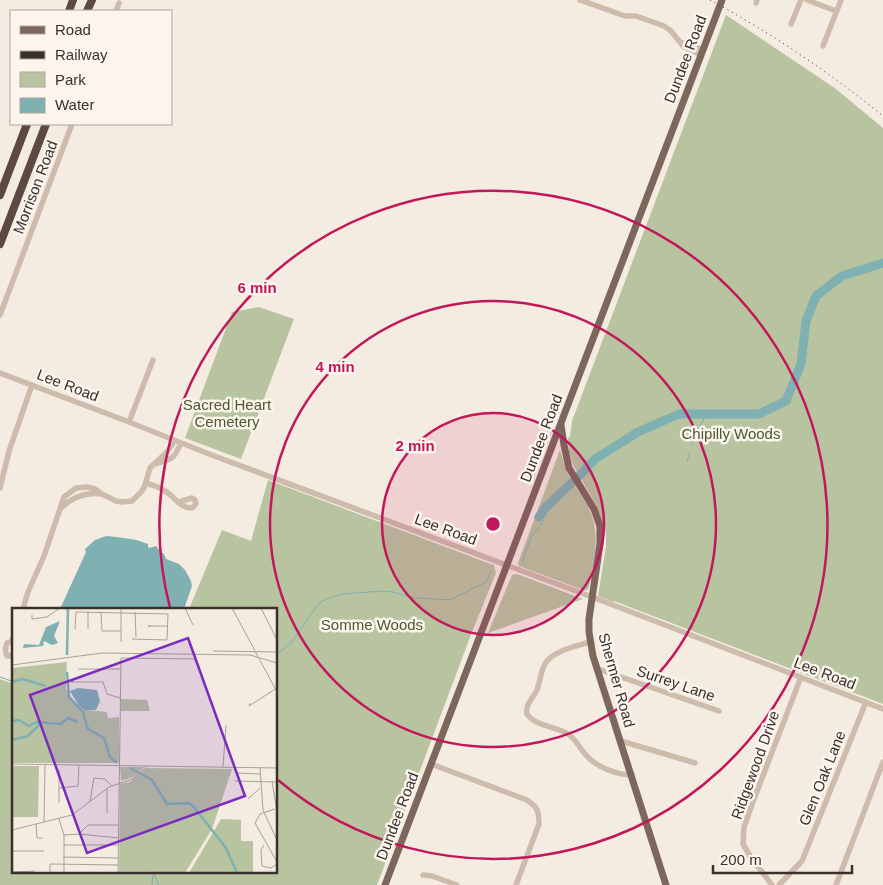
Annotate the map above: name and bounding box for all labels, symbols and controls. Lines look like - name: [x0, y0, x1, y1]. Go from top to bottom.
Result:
- legend: [10, 10, 172, 125]
- street label: Dundee Road: [660, 13, 710, 105]
- text: Road: [55, 21, 91, 38]
- text: Railway: [55, 46, 108, 63]
- text: Park: [55, 71, 86, 88]
- text: Water: [55, 96, 94, 113]
- street label: Morrison Road: [9, 138, 61, 236]
- text: 6 min: [237, 279, 277, 296]
- text: 4 min: [315, 358, 355, 375]
- street label: Lee Road: [35, 365, 101, 405]
- street label: Dundee Road: [516, 392, 566, 484]
- park label: Sacred Heart Cemetery: [183, 396, 272, 430]
- park label: Chipilly Woods: [682, 425, 780, 442]
- text: 2 min: [395, 437, 435, 454]
- street label: Lee Road: [413, 510, 479, 548]
- centre of rings: [484, 515, 502, 533]
- inset map: [12, 608, 278, 872]
- park label: Somme Woods: [321, 616, 423, 633]
- street label: Shermer Road: [595, 631, 639, 729]
- street label: Lee Road: [792, 653, 858, 693]
- street label: Surrey Lane: [635, 662, 717, 704]
- street label: Ridgewood Drive: [727, 708, 783, 822]
- street label: Glen Oak Lane: [795, 728, 849, 828]
- street label: Dundee Road: [372, 770, 422, 862]
- scale bar: [713, 842, 852, 874]
- text: 200 m: [720, 851, 762, 868]

